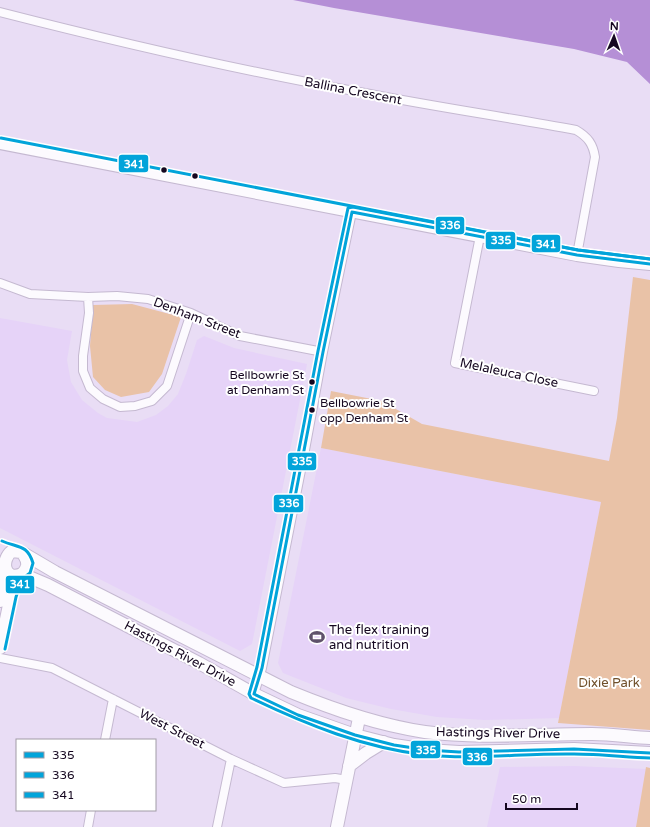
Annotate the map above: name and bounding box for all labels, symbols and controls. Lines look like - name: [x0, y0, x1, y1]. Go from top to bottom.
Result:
- north arrow: [594, 16, 634, 56]
- text: N: [610, 20, 619, 33]
- street label: Ballina Crescent: [303, 74, 403, 108]
- line badge: 341: [118, 154, 149, 173]
- text: 341: [124, 158, 144, 171]
- unlabelled marker: [159, 165, 169, 175]
- unlabelled marker: [190, 171, 200, 181]
- line badge: 336: [435, 216, 465, 235]
- text: 336: [440, 219, 460, 232]
- line badge: 335: [485, 231, 516, 250]
- text: 335: [491, 234, 511, 247]
- line badge: 341: [531, 234, 561, 253]
- text: 341: [536, 238, 556, 251]
- street label: Denham Street: [151, 294, 243, 342]
- street label: Melaleuca Close: [458, 355, 560, 391]
- place label: Bellbowrie St at Denham St: [227, 368, 304, 397]
- marker: Bellbowrie St at Denham St: [307, 377, 317, 387]
- place label: Bellbowrie St opp Denham St: [320, 396, 409, 425]
- marker: Bellbowrie St opp Denham St: [307, 405, 317, 415]
- line badge: 335: [287, 452, 317, 471]
- text: 335: [292, 455, 312, 468]
- line badge: 336: [273, 494, 304, 513]
- text: 336: [279, 497, 299, 510]
- line badge: 341: [5, 575, 35, 594]
- text: 341: [10, 578, 30, 591]
- street label: Hastings River Drive: [121, 618, 239, 690]
- place label: The flex training and nutrition: [329, 622, 429, 653]
- sports icon: The flex training and nutrition: [308, 628, 326, 646]
- park label: Dixie Park: [578, 675, 640, 691]
- street label: West Street: [136, 706, 208, 752]
- street label: Hastings River Drive: [436, 724, 560, 742]
- legend: [16, 739, 156, 811]
- line badge: 335: [410, 740, 441, 759]
- text: 335: [416, 744, 436, 757]
- line badge: 336: [462, 747, 493, 766]
- text: 335: [52, 748, 75, 762]
- text: 336: [467, 751, 487, 764]
- text: 336: [52, 768, 75, 782]
- scale bar: [506, 785, 577, 811]
- text: 341: [52, 788, 75, 802]
- text: 50 m: [512, 792, 541, 806]

